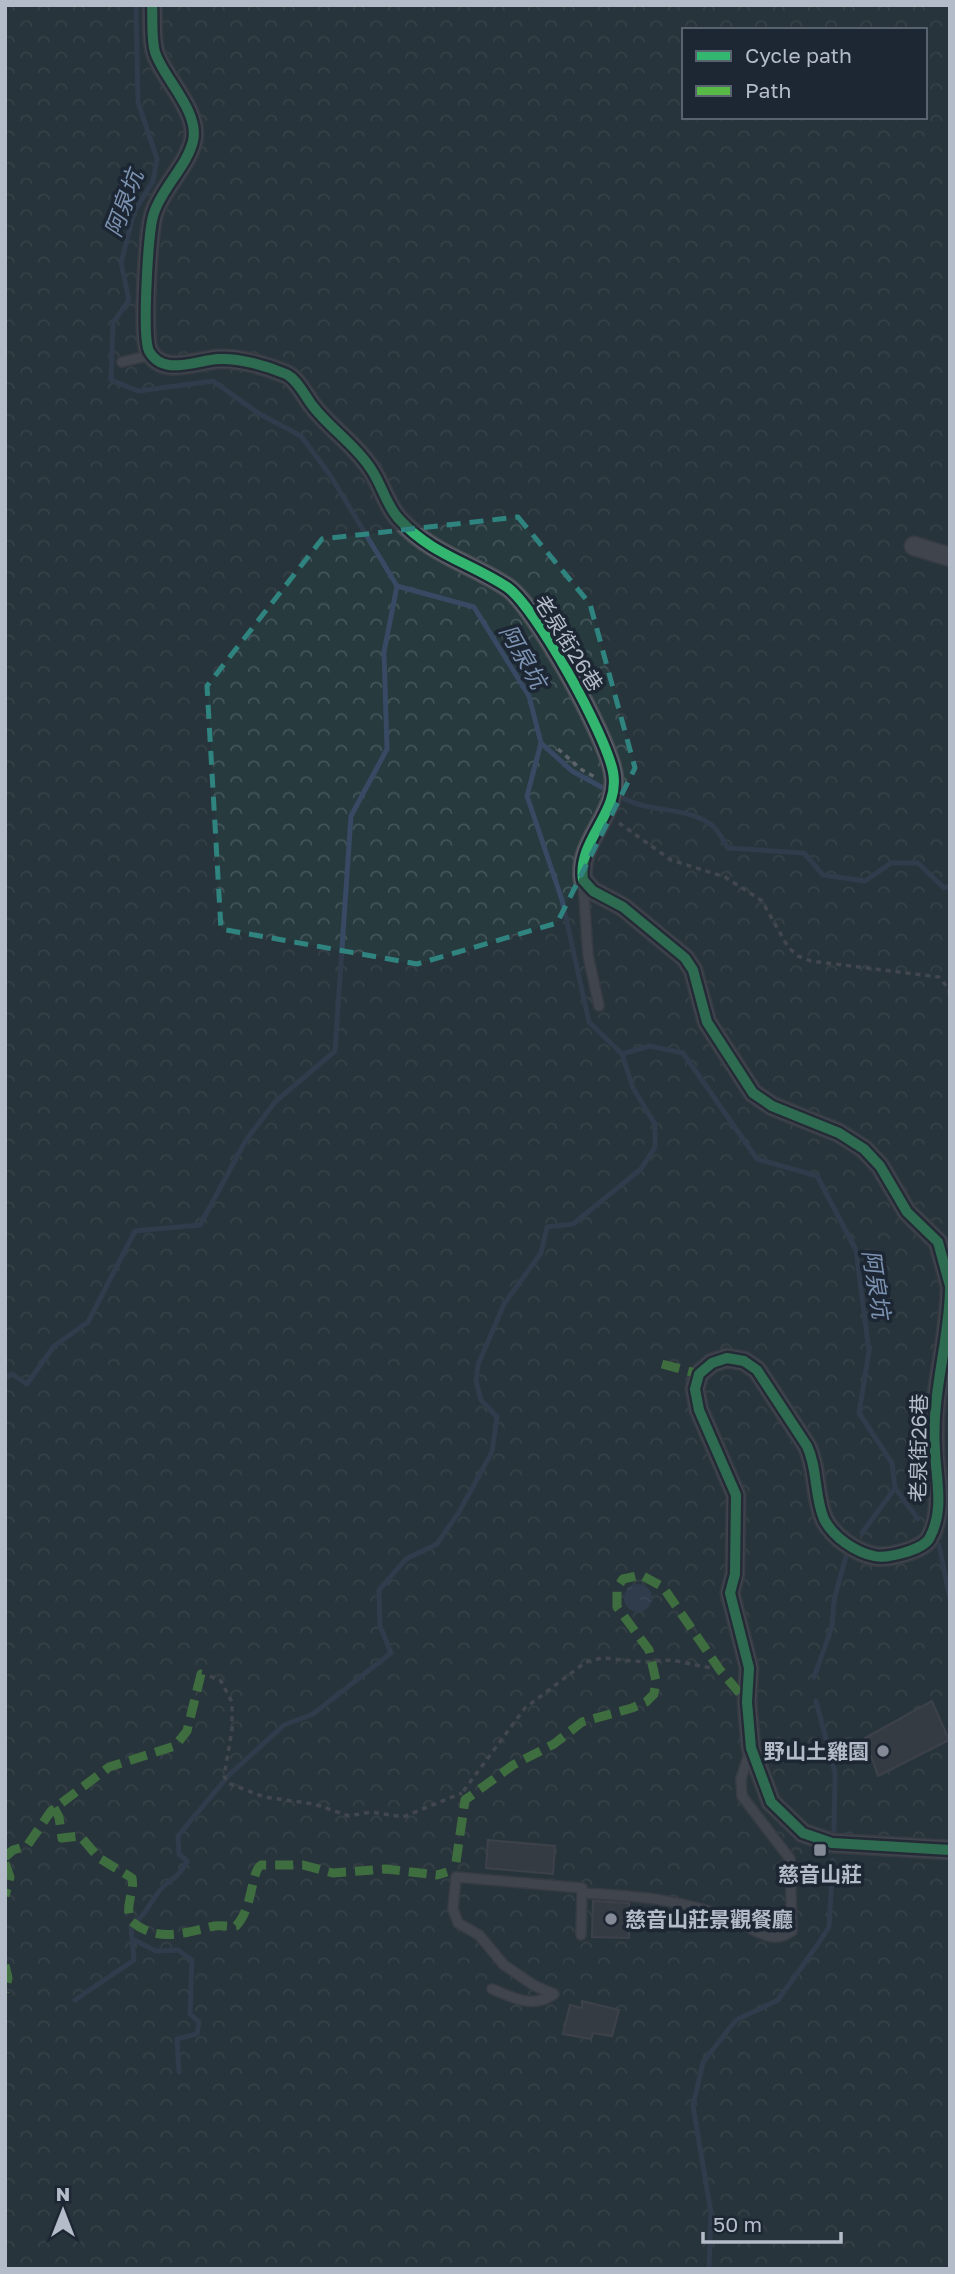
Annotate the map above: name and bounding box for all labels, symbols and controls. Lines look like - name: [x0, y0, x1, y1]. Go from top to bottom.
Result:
- legend: [682, 28, 927, 119]
- text: Cycle path: [745, 42, 852, 68]
- text: Path: [745, 77, 792, 103]
- water label: 阿泉坑: [98, 163, 149, 240]
- street label: 老泉街26巷: [529, 590, 609, 696]
- water label: 阿泉坑: [495, 619, 555, 695]
- water label: 阿泉坑: [858, 1248, 897, 1323]
- street label: 老泉街26巷: [904, 1393, 932, 1503]
- place label: 野山土雞園: [764, 1738, 869, 1764]
- marker: 野山土雞園: [875, 1743, 891, 1759]
- marker: 慈音山莊: [812, 1842, 828, 1858]
- place label: 慈音山莊: [778, 1861, 862, 1887]
- place label: 慈音山莊景觀餐廳: [625, 1906, 793, 1932]
- marker: 慈音山莊景觀餐廳: [603, 1911, 619, 1927]
- north arrow: [28, 2176, 98, 2246]
- text: N: [56, 2182, 70, 2205]
- scale bar: [703, 2200, 841, 2244]
- text: 50 m: [713, 2211, 762, 2237]

